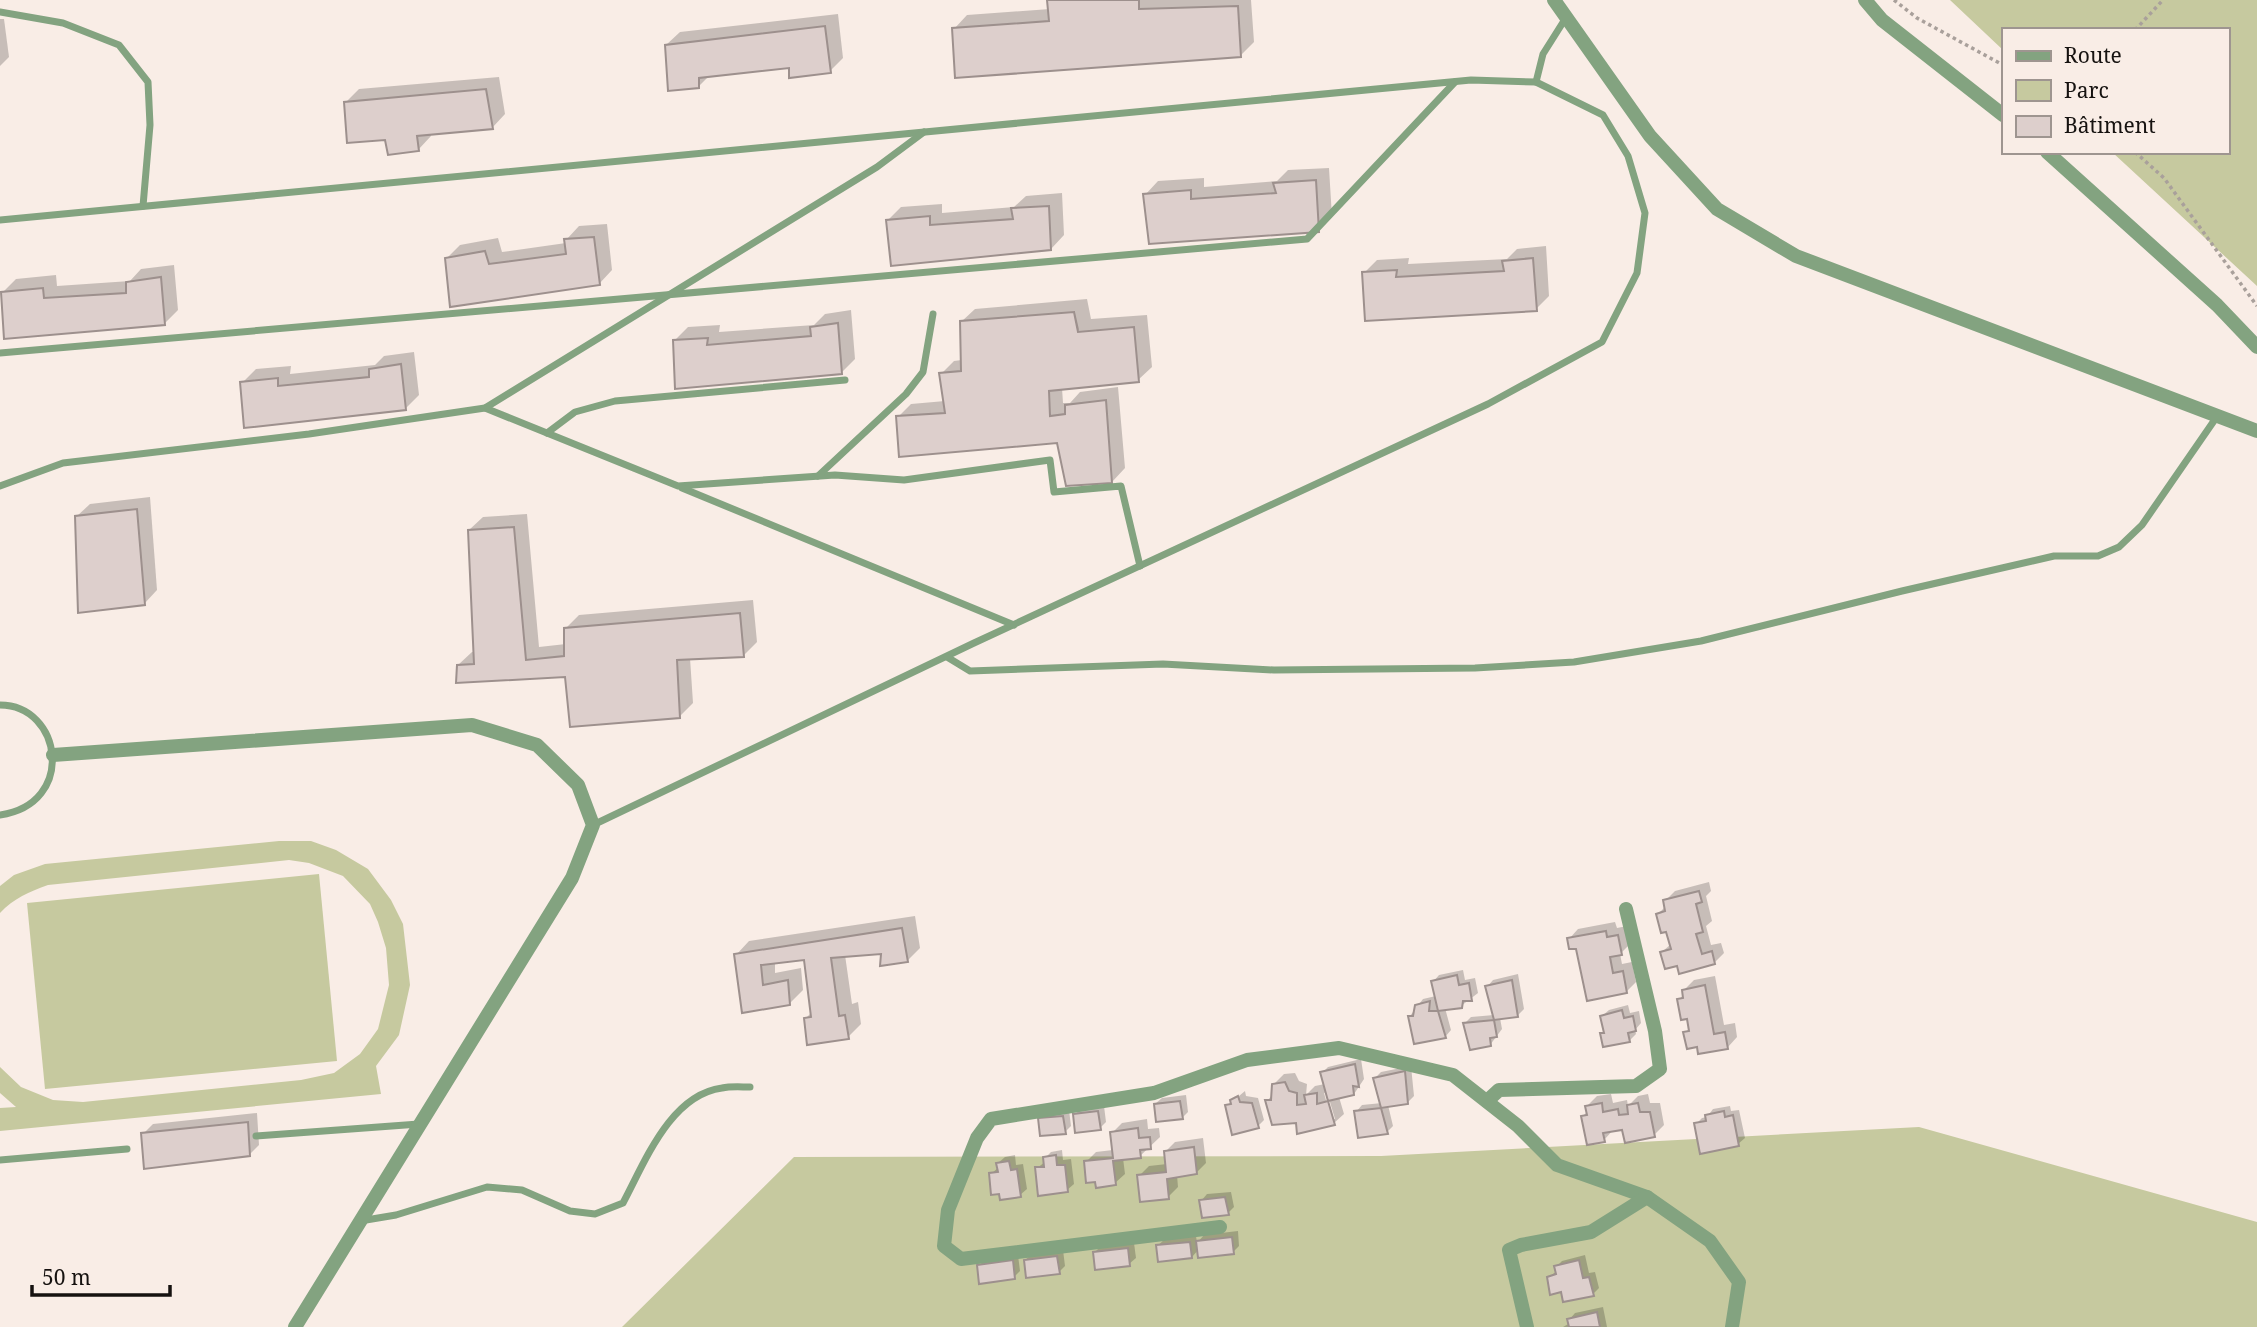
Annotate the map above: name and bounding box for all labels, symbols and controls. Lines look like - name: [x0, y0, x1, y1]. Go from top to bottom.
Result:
- legend: [2002, 28, 2229, 154]
- text: Route: [2064, 41, 2122, 69]
- text: Parc: [2064, 76, 2109, 104]
- text: Bâtiment: [2064, 111, 2156, 139]
- scale bar: [32, 1254, 170, 1298]
- text: 50 m: [42, 1263, 91, 1291]

